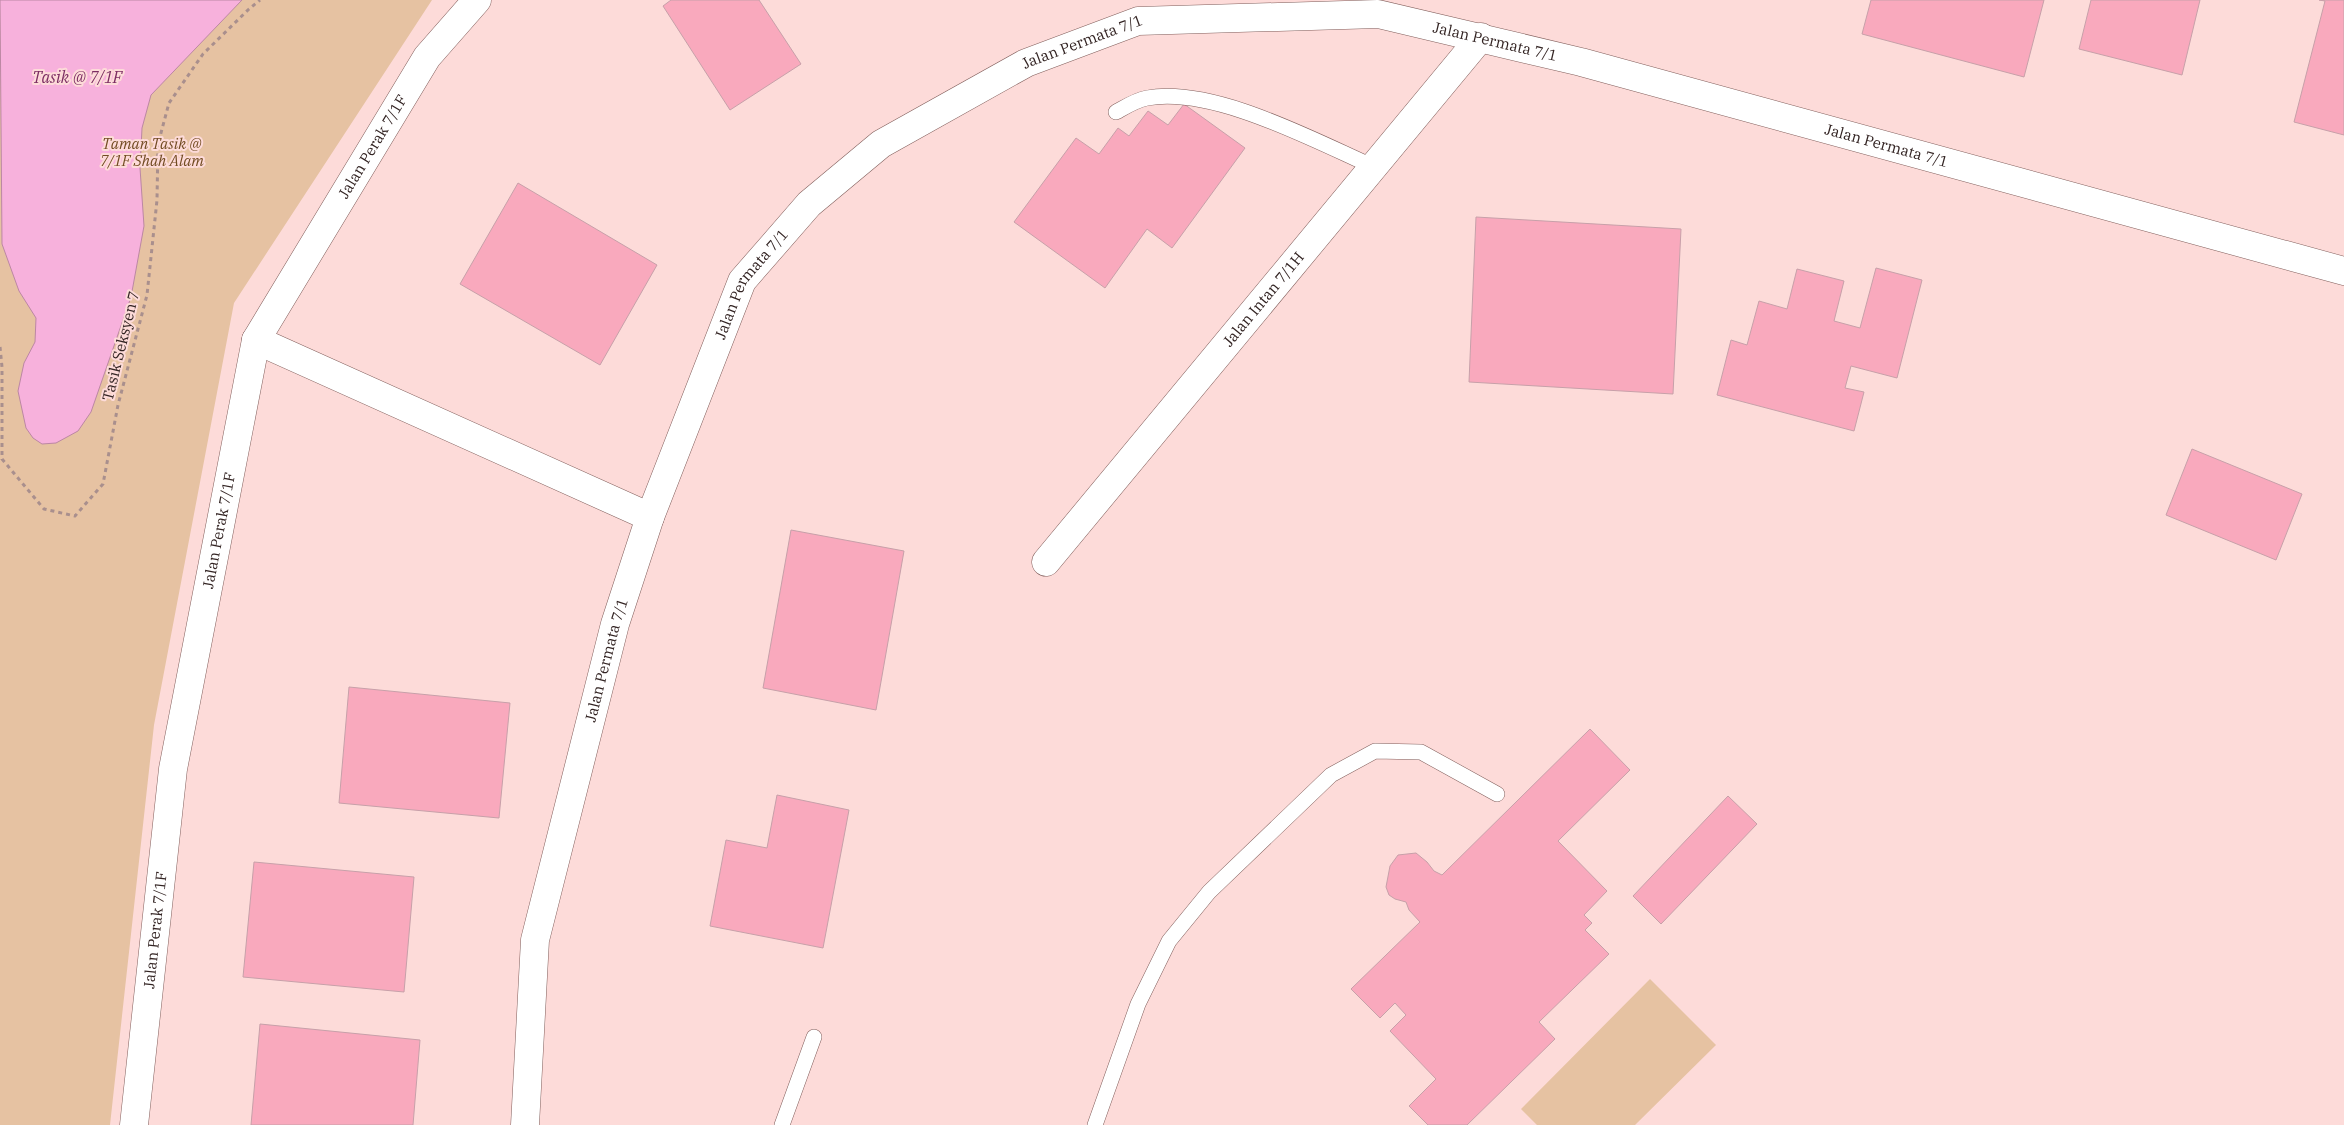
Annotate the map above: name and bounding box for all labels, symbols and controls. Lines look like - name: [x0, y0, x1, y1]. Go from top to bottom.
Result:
- street label: Jalan Permata 7/1: [1018, 10, 1145, 73]
- street label: Jalan Permata 7/1: [1431, 17, 1559, 65]
- water label: Tasik @ 7/1F: [32, 67, 124, 87]
- street label: Jalan Perak 7/1F: [334, 91, 411, 202]
- street label: Jalan Permata 7/1: [1823, 119, 1951, 171]
- park label: Taman Tasik @ 7/1F Shah Alam: [100, 134, 204, 170]
- street label: Jalan Permata 7/1: [710, 225, 792, 342]
- street label: Jalan Intan 7/1H: [1218, 248, 1308, 350]
- street label: Tasik Seksyen 7: [98, 289, 143, 403]
- street label: Jalan Perak 7/1F: [198, 471, 239, 590]
- street label: Jalan Permata 7/1: [581, 596, 632, 724]
- street label: Jalan Perak 7/1F: [139, 870, 171, 990]

